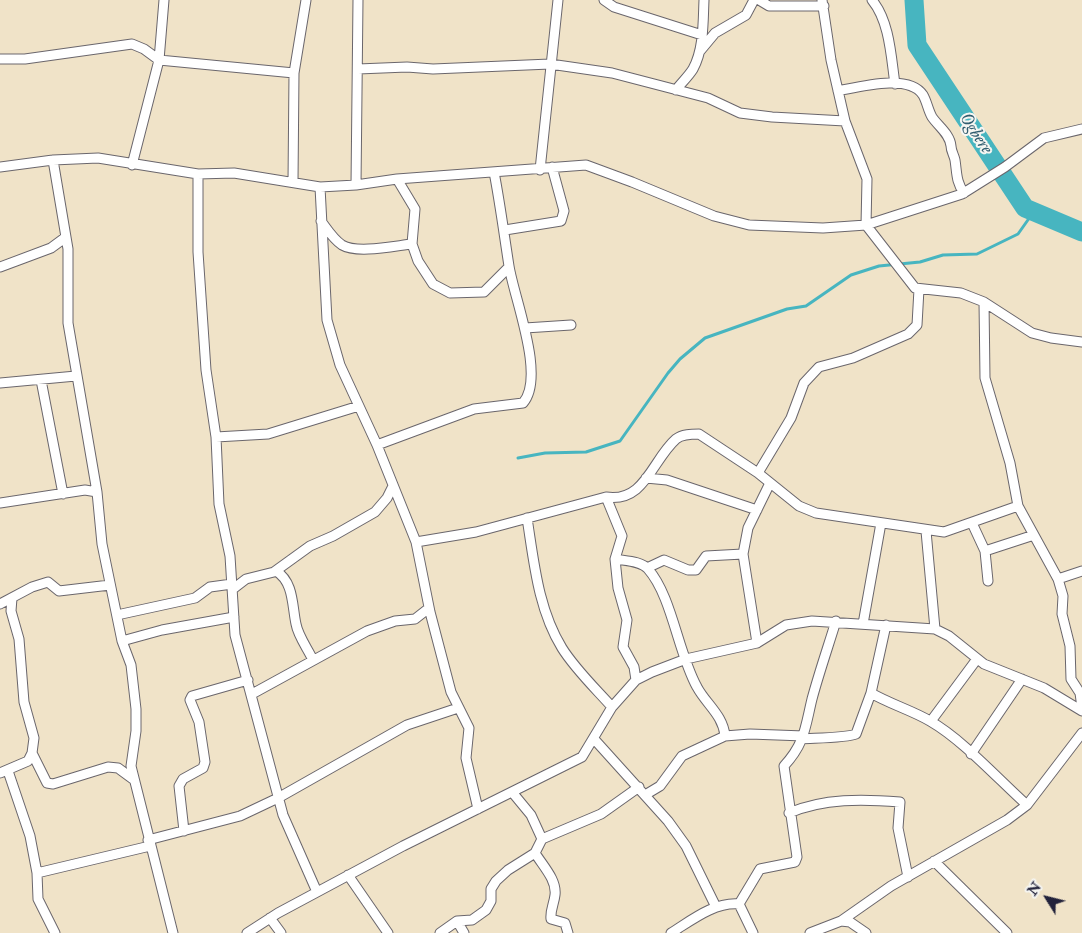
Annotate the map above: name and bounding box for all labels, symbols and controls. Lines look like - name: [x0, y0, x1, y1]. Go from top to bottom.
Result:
- water label: Ogbere: [953, 109, 997, 159]
- north arrow: [1022, 873, 1072, 923]
- text: N: [1024, 879, 1045, 899]

